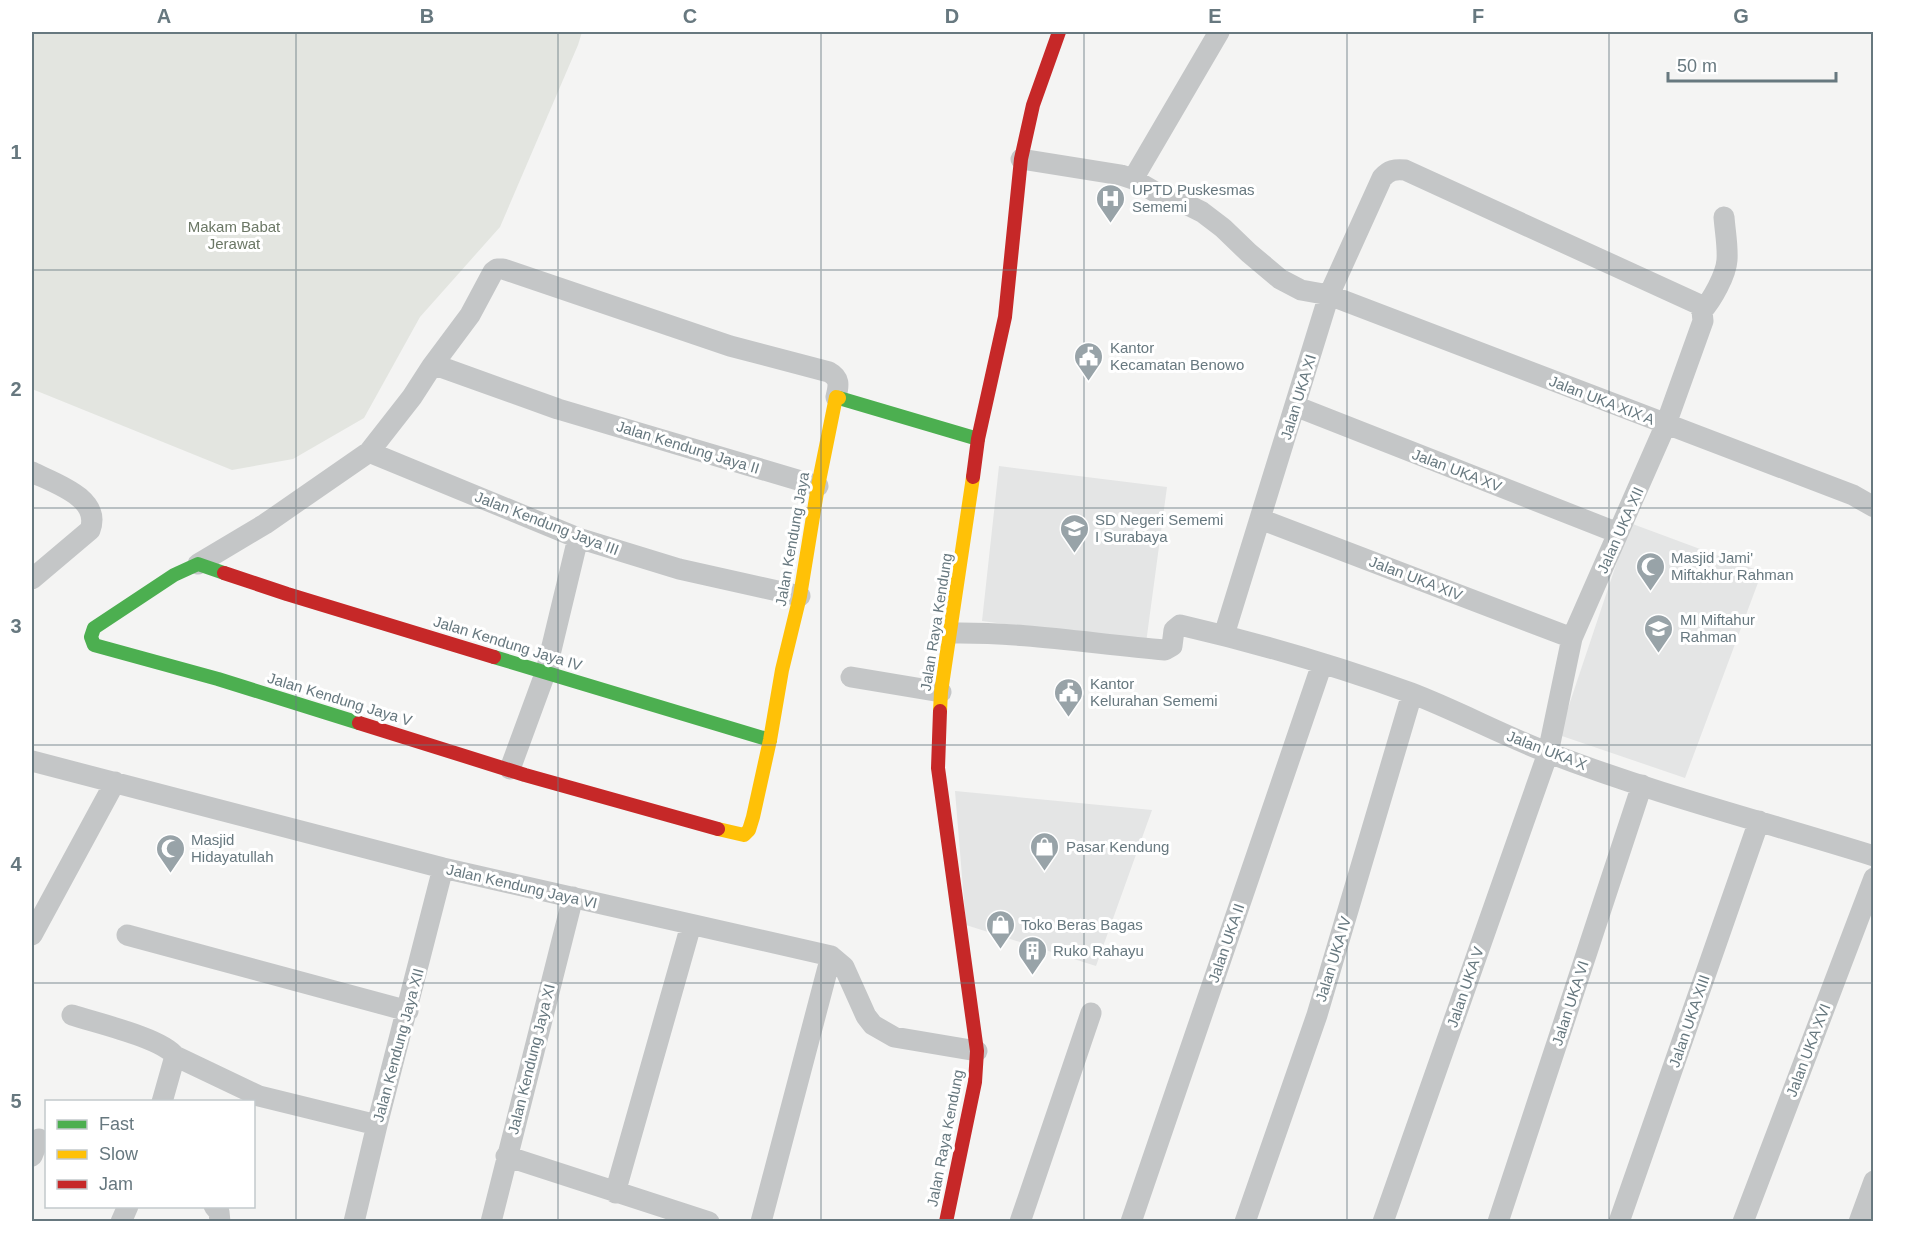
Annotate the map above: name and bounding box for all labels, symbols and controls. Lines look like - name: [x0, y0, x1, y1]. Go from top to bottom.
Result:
- text: A: [157, 5, 171, 27]
- text: B: [420, 5, 434, 27]
- text: C: [683, 5, 697, 27]
- text: D: [945, 5, 959, 27]
- text: E: [1208, 5, 1222, 27]
- text: F: [1472, 5, 1484, 27]
- text: G: [1733, 5, 1749, 27]
- scale bar: [1668, 45, 1836, 83]
- text: 50 m: [1677, 56, 1717, 76]
- text: 1: [10, 141, 22, 163]
- place label: UPTD Puskesmas Sememi: [1132, 181, 1255, 215]
- hospital icon: UPTD Puskesmas Sememi: [1095, 182, 1127, 224]
- park label: Makam Babat Jerawat: [188, 218, 281, 252]
- place label: Kantor Kecamatan Benowo: [1110, 339, 1244, 373]
- public building icon: Kantor Kecamatan Benowo: [1073, 340, 1105, 382]
- street label: Jalan UKA XI: [1277, 352, 1319, 442]
- street label: Jalan UKA XIX A: [1547, 372, 1657, 428]
- text: 2: [10, 378, 22, 400]
- street label: Jalan Kendung Jaya II: [615, 417, 761, 477]
- street label: Jalan UKA XV: [1410, 445, 1504, 495]
- street label: Jalan Kendung Jaya: [772, 470, 812, 607]
- street label: Jalan UKA XII: [1593, 484, 1647, 576]
- street label: Jalan Kendung Jaya III: [473, 488, 621, 558]
- place label: SD Negeri Sememi I Surabaya: [1095, 511, 1223, 545]
- school or university icon: SD Negeri Sememi I Surabaya: [1058, 512, 1090, 554]
- place label: Masjid Jami' Miftakhur Rahman: [1671, 549, 1794, 583]
- mosque icon: Masjid Jami' Miftakhur Rahman: [1634, 550, 1666, 592]
- street label: Jalan Raya Kendung: [917, 552, 955, 692]
- street label: Jalan UKA XIV: [1367, 552, 1465, 604]
- place label: MI Miftahur Rahman: [1680, 611, 1755, 645]
- street label: Jalan Kendung Jaya IV: [432, 612, 584, 674]
- school or university icon: MI Miftahur Rahman: [1643, 612, 1675, 654]
- text: 3: [10, 615, 22, 637]
- street label: Jalan Kendung Jaya V: [266, 669, 414, 729]
- place label: Kantor Kelurahan Sememi: [1090, 675, 1218, 709]
- public building icon: Kantor Kelurahan Sememi: [1053, 676, 1085, 718]
- street label: Jalan UKA X: [1505, 727, 1589, 773]
- shop icon: Pasar Kendung: [1029, 830, 1061, 872]
- place label: Masjid Hidayatullah: [191, 831, 274, 865]
- mosque icon: Masjid Hidayatullah: [154, 832, 186, 874]
- place label: Pasar Kendung: [1066, 838, 1169, 855]
- text: 4: [10, 853, 22, 875]
- street label: Jalan Kendung Jaya VI: [445, 860, 599, 912]
- street label: Jalan UKA II: [1205, 901, 1247, 985]
- shop icon: Toko Beras Bagas: [984, 908, 1016, 950]
- street label: Jalan UKA IV: [1312, 914, 1354, 1004]
- place label: Toko Beras Bagas: [1021, 916, 1143, 933]
- building icon: Ruko Rahayu: [1016, 934, 1048, 976]
- place label: Ruko Rahayu: [1053, 942, 1144, 959]
- street label: Jalan UKA V: [1443, 944, 1487, 1030]
- street label: Jalan UKA VI: [1548, 958, 1592, 1048]
- street label: Jalan Kendung Jaya XII: [369, 966, 427, 1124]
- street label: Jalan UKA XIII: [1665, 973, 1713, 1069]
- street label: Jalan Kendung Jaya XI: [504, 982, 558, 1136]
- street label: Jalan UKA XVI: [1782, 1001, 1834, 1099]
- street label: Jalan Raya Kendung: [923, 1068, 967, 1208]
- text: 5: [10, 1090, 22, 1112]
- legend: [45, 1100, 255, 1208]
- text: Fast: [99, 1114, 134, 1134]
- text: Slow: [99, 1144, 139, 1164]
- text: Jam: [99, 1174, 133, 1194]

